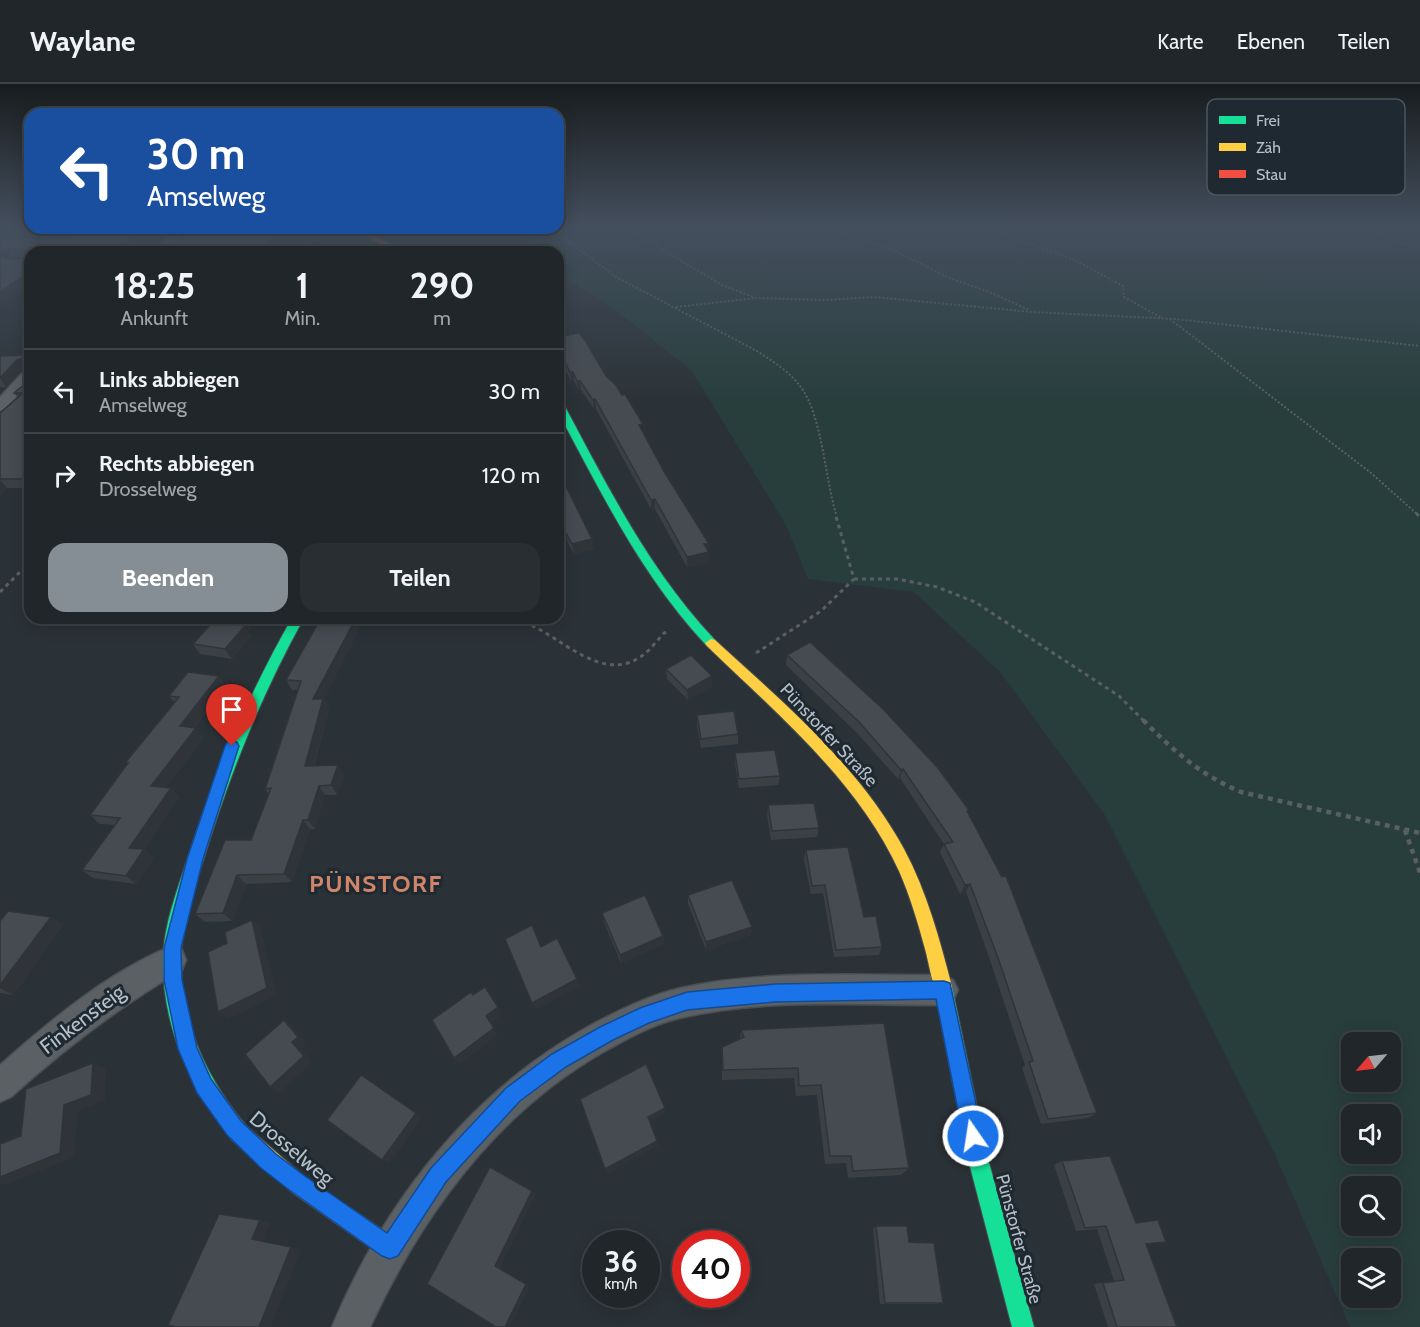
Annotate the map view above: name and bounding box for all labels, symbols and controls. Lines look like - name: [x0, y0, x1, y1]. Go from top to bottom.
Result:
- text: Waylane: [30, 24, 136, 58]
- text: Karte: [1157, 29, 1204, 54]
- text: Ebenen: [1237, 29, 1305, 54]
- text: Teilen: [1338, 29, 1390, 54]
- legend: [1207, 99, 1405, 195]
- text: Frei: [1256, 111, 1280, 130]
- text: 30 m: [147, 128, 245, 180]
- icon: left: [48, 132, 126, 210]
- text: Zäh: [1256, 138, 1281, 157]
- text: Stau: [1256, 165, 1287, 184]
- text: Amselweg: [147, 180, 265, 213]
- text: 18:25: [114, 263, 195, 307]
- text: 1: [296, 263, 309, 307]
- text: 290: [410, 263, 474, 307]
- text: Ankunft: [121, 306, 188, 330]
- text: Min.: [285, 306, 320, 330]
- text: m: [433, 306, 451, 330]
- text: Links abbiegen: [99, 366, 239, 393]
- icon: left: [48, 375, 81, 408]
- text: 30 m: [488, 378, 540, 405]
- text: Amselweg: [99, 393, 187, 417]
- text: Rechts abbiegen: [99, 450, 255, 477]
- icon: right: [48, 459, 81, 492]
- text: 120 m: [482, 462, 540, 489]
- text: Drosselweg: [99, 477, 196, 501]
- button: Beenden: [48, 543, 288, 612]
- button: Teilen: [300, 543, 540, 612]
- street label: Pünstorfer Straße: [775, 679, 883, 791]
- pin: [206, 684, 257, 746]
- icon: arrive: [215, 693, 248, 726]
- district label: PÜNSTORF: [309, 869, 443, 898]
- street label: Finkensteig: [35, 979, 130, 1059]
- north arrow: [1341, 1032, 1401, 1092]
- map controls: [1341, 1032, 1401, 1308]
- position arrow: [941, 1104, 1005, 1168]
- button: sound: [1341, 1104, 1401, 1164]
- street label: Drosselweg: [245, 1106, 340, 1191]
- street label: Pünstorfer Straße: [991, 1172, 1047, 1306]
- button: search: [1341, 1176, 1401, 1236]
- speed limit sign: 40: [672, 1230, 750, 1308]
- text: 36: [604, 1243, 638, 1280]
- button: layers: [1341, 1248, 1401, 1308]
- text: km/h: [605, 1275, 637, 1293]

